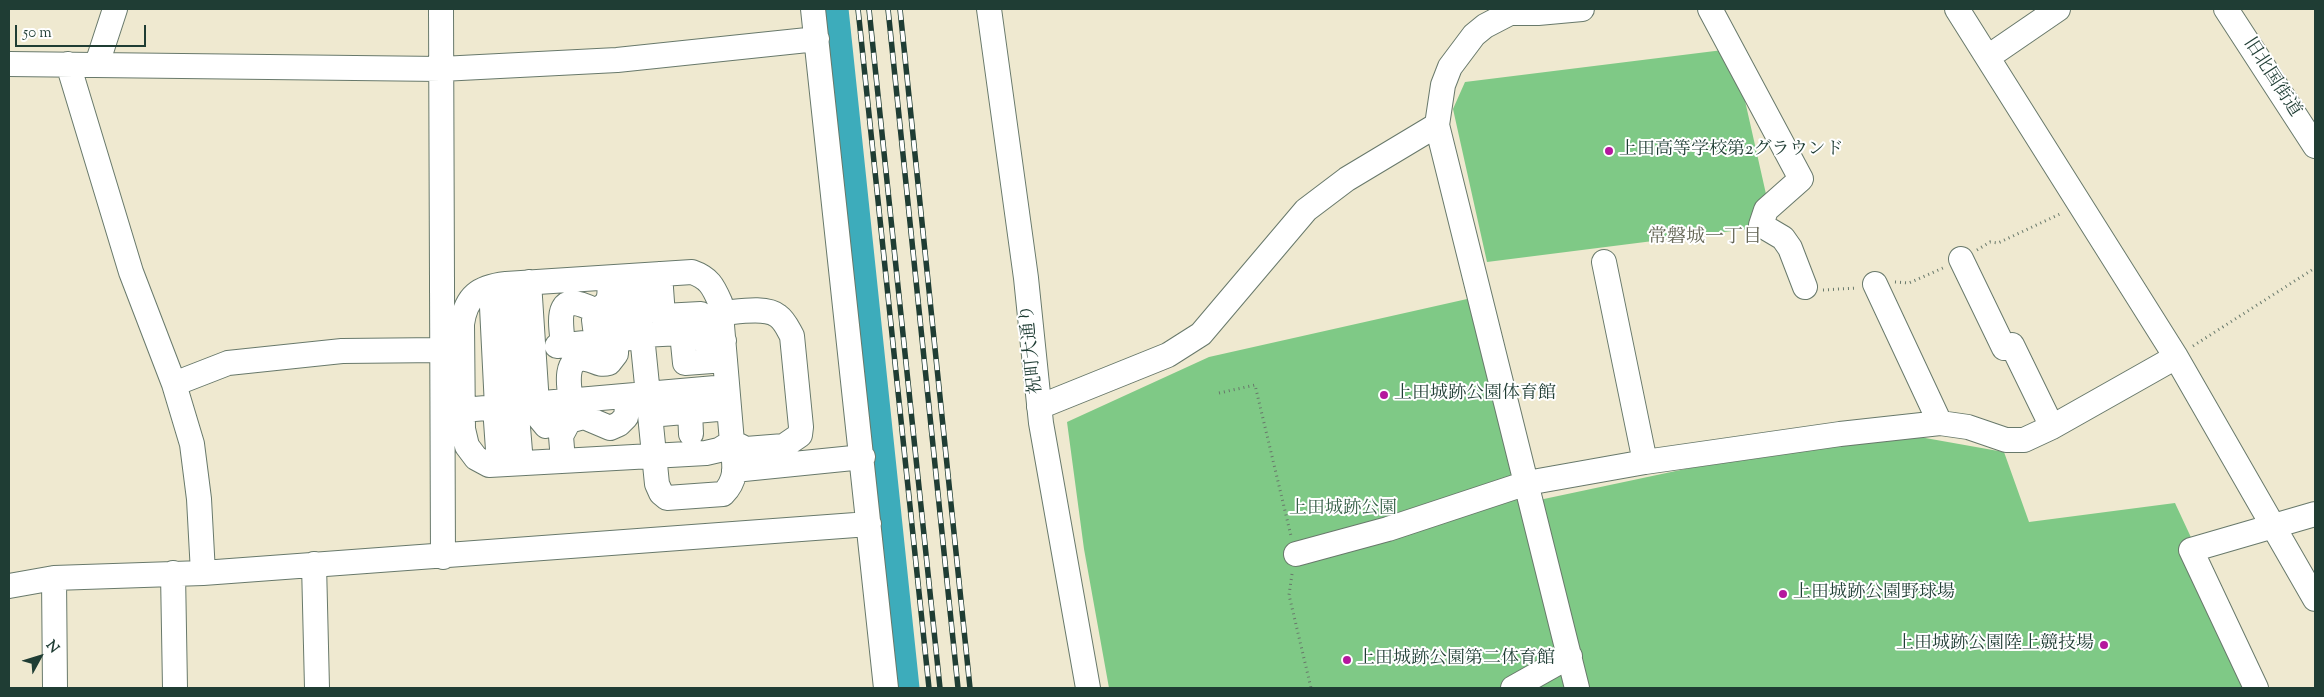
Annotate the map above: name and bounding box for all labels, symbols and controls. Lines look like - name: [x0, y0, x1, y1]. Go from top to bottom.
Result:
- scale bar: [18, 15, 149, 47]
- text: 50 m: [23, 23, 52, 44]
- street label: 旧北国街道: [2237, 34, 2305, 122]
- place label: 上田高等学校第2グラウンド: [1619, 140, 1843, 162]
- marker: 上田高等学校第2グラウンド: [1603, 145, 1615, 157]
- district label: 常磐城一丁目: [1648, 228, 1762, 250]
- street label: 祝町大通り: [1018, 303, 1048, 395]
- place label: 上田城跡公園体育館: [1394, 384, 1556, 406]
- marker: 上田城跡公園体育館: [1378, 389, 1390, 401]
- park label: 上田城跡公園: [1289, 499, 1397, 521]
- place label: 上田城跡公園野球場: [1793, 583, 1955, 605]
- marker: 上田城跡公園野球場: [1777, 588, 1789, 600]
- north arrow: [15, 632, 65, 682]
- place label: 上田城跡公園陸上競技場: [1896, 634, 2094, 656]
- text: N: [40, 637, 63, 658]
- marker: 上田城跡公園陸上競技場: [2098, 639, 2110, 651]
- place label: 上田城跡公園第二体育館: [1357, 649, 1555, 671]
- marker: 上田城跡公園第二体育館: [1341, 654, 1353, 666]

